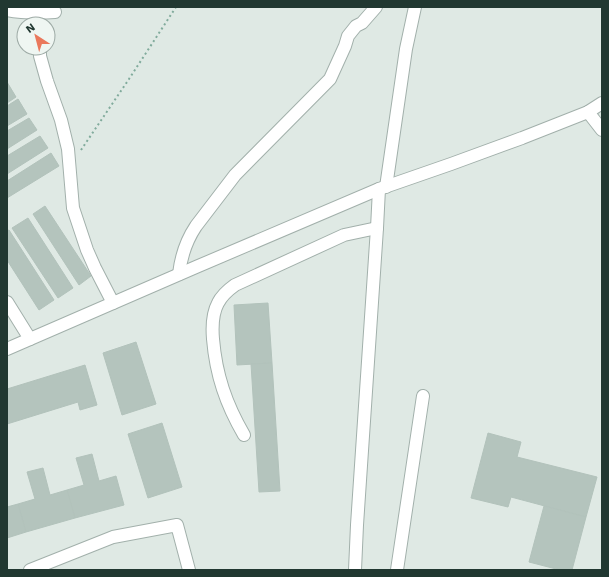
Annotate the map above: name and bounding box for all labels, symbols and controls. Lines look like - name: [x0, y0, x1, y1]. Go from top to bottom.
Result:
- north arrow: [16, 16, 56, 56]
- text: N: [23, 21, 38, 36]

